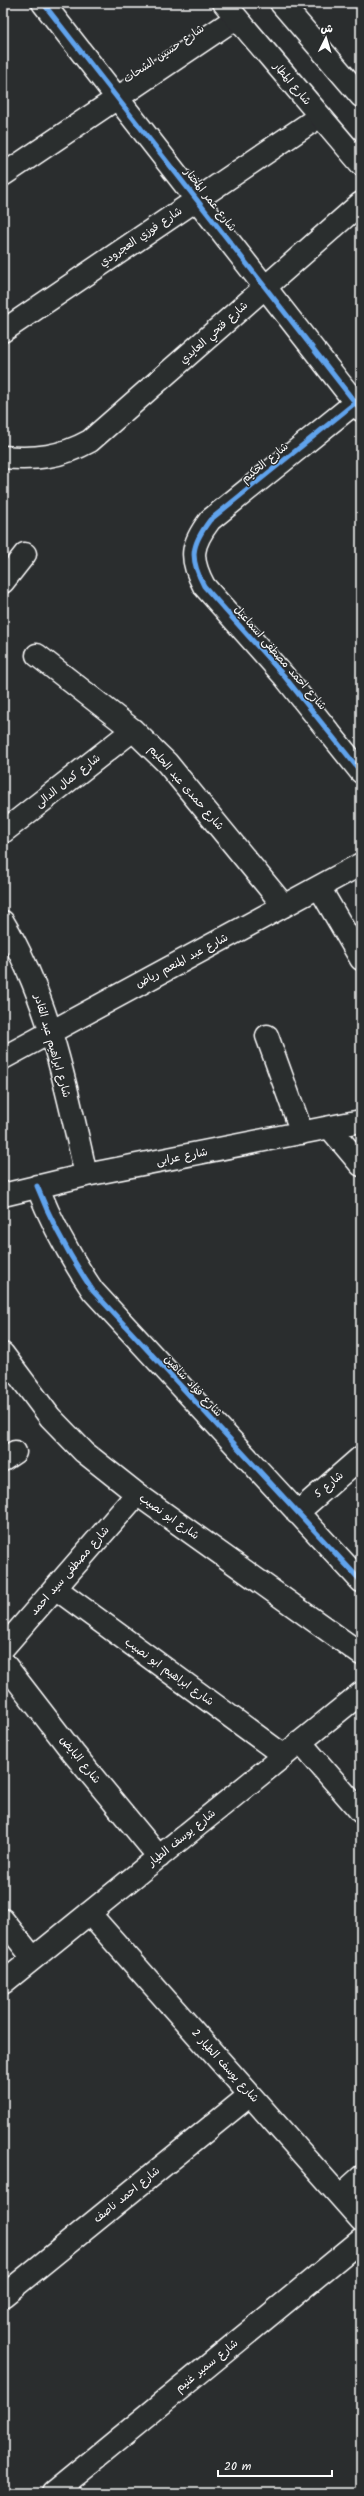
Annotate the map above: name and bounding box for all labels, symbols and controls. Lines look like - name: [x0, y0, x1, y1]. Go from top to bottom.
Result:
- north arrow: [306, 18, 346, 58]
- street label: شارع حسين الشحات: [120, 20, 208, 88]
- text: ش: [320, 20, 334, 39]
- street label: شارع المطار: [268, 58, 315, 109]
- street label: شارع عمر المختار: [179, 164, 241, 236]
- street label: شارع فوزي العجرودي: [96, 202, 186, 272]
- street label: شارع فتحي العايدي: [176, 297, 253, 370]
- street label: شارع الحكيم: [237, 438, 293, 488]
- street label: شارع احمد مصطفى اسماعيل: [229, 602, 331, 714]
- street label: شارع حمدى عبد الحليم: [144, 741, 228, 835]
- street label: شارع كمال الدالى: [31, 750, 105, 812]
- street label: شارع عبد المنعم رياض: [132, 929, 232, 993]
- street label: شارع ابراهيم عبد القادر: [28, 991, 75, 1100]
- street label: شارع عرابى: [155, 1143, 209, 1171]
- street label: شارع فؤاد شاهين: [159, 1351, 227, 1421]
- street label: شارع 5: [310, 1467, 348, 1503]
- street label: شارع ابو نصيب: [135, 1490, 203, 1544]
- street label: شارع مصطفى سيد احمد: [26, 1522, 114, 1620]
- street label: شارع ابراهيم ابو نصيب: [121, 1633, 217, 1711]
- street label: شارع البايض: [55, 1732, 105, 1788]
- street label: شارع يوسف الطيار: [143, 1805, 220, 1872]
- street label: شارع يوسف الطيار 2: [187, 2025, 263, 2107]
- street label: شارع احمد ناصف: [90, 2162, 164, 2228]
- street label: شارع سمير غنيم: [171, 2335, 243, 2397]
- scale bar: [218, 2452, 332, 2478]
- text: 20 m: [224, 2457, 252, 2476]

